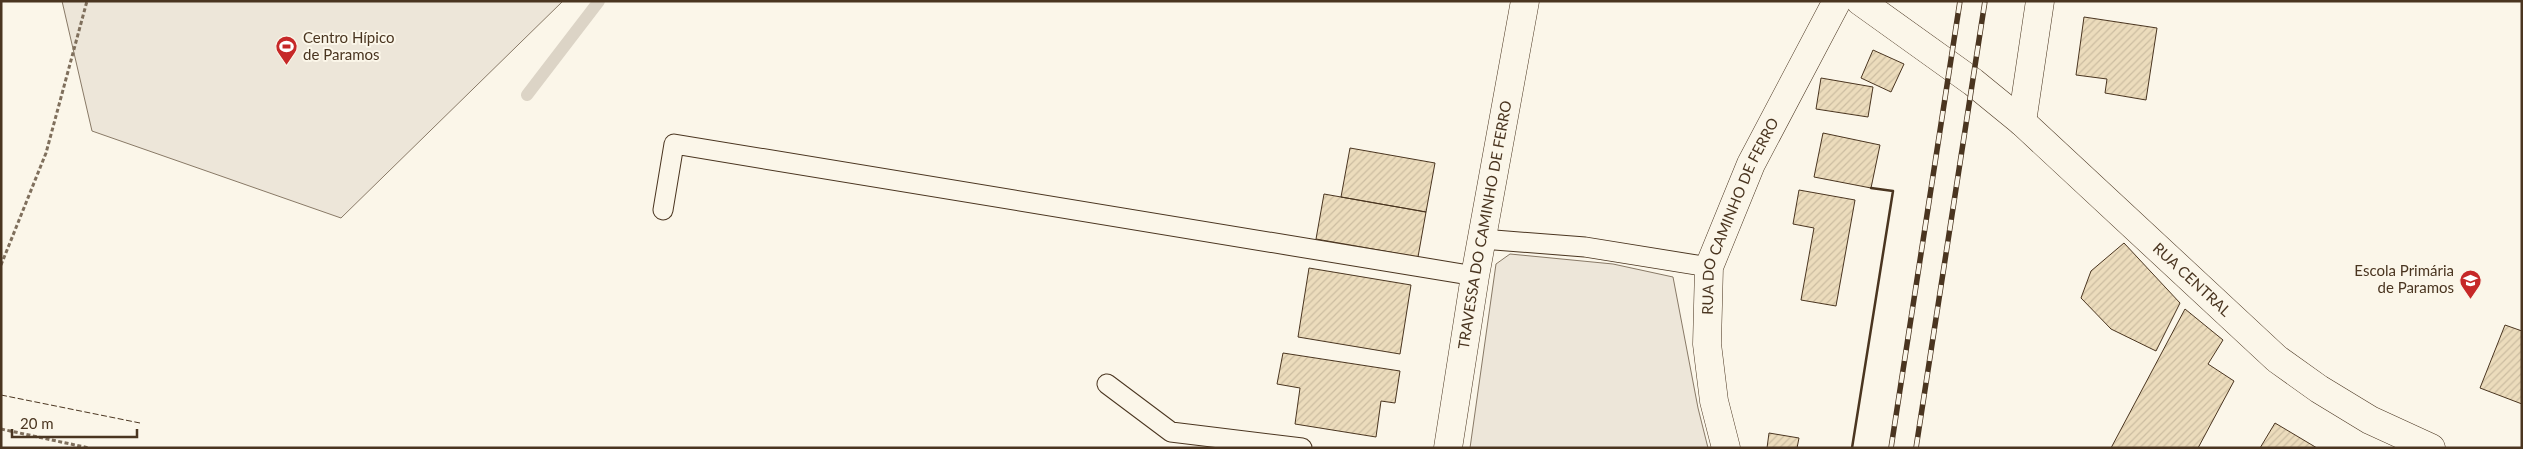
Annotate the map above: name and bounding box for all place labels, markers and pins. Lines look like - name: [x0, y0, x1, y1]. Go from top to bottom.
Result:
- place label: Centro Hípico de Paramos: [303, 28, 394, 63]
- sports icon: Centro Hípico de Paramos: [275, 35, 299, 66]
- place label: Escola Primária de Paramos: [2354, 261, 2454, 296]
- school or university icon: Escola Primária de Paramos: [2458, 268, 2482, 299]

